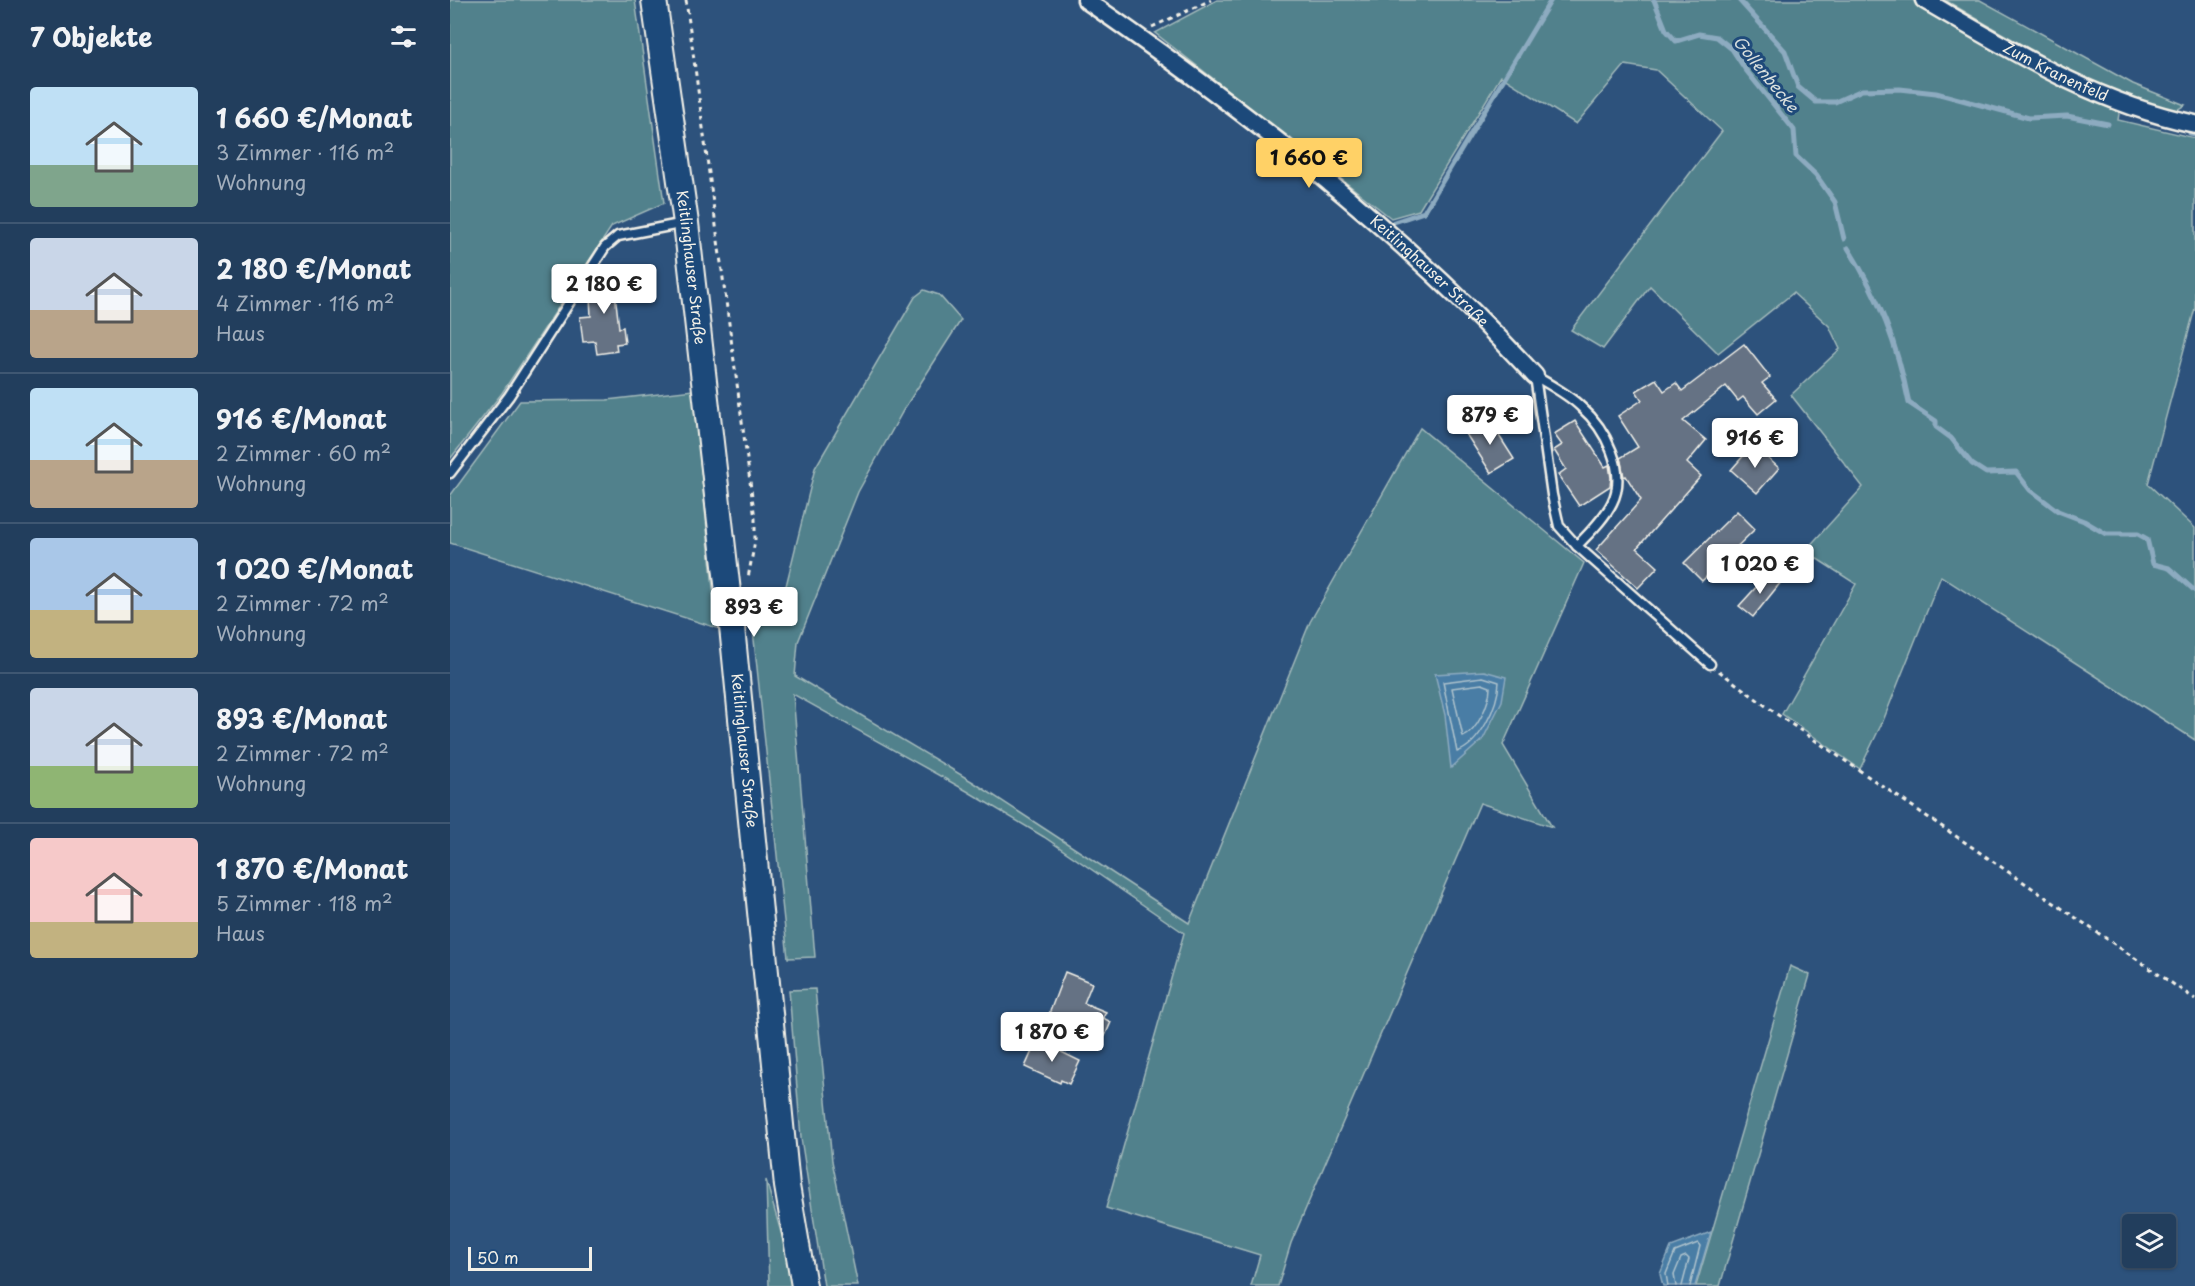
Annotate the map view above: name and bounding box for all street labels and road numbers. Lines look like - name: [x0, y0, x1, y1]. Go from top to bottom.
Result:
- street label: Zum Kranenfeld: [1999, 35, 2112, 106]
- street label: Keitlinghauser Straße: [671, 189, 713, 346]
- street label: Keitlinghauser Straße: [1366, 209, 1495, 331]
- street label: Keitlinghauser Straße: [727, 672, 765, 829]

